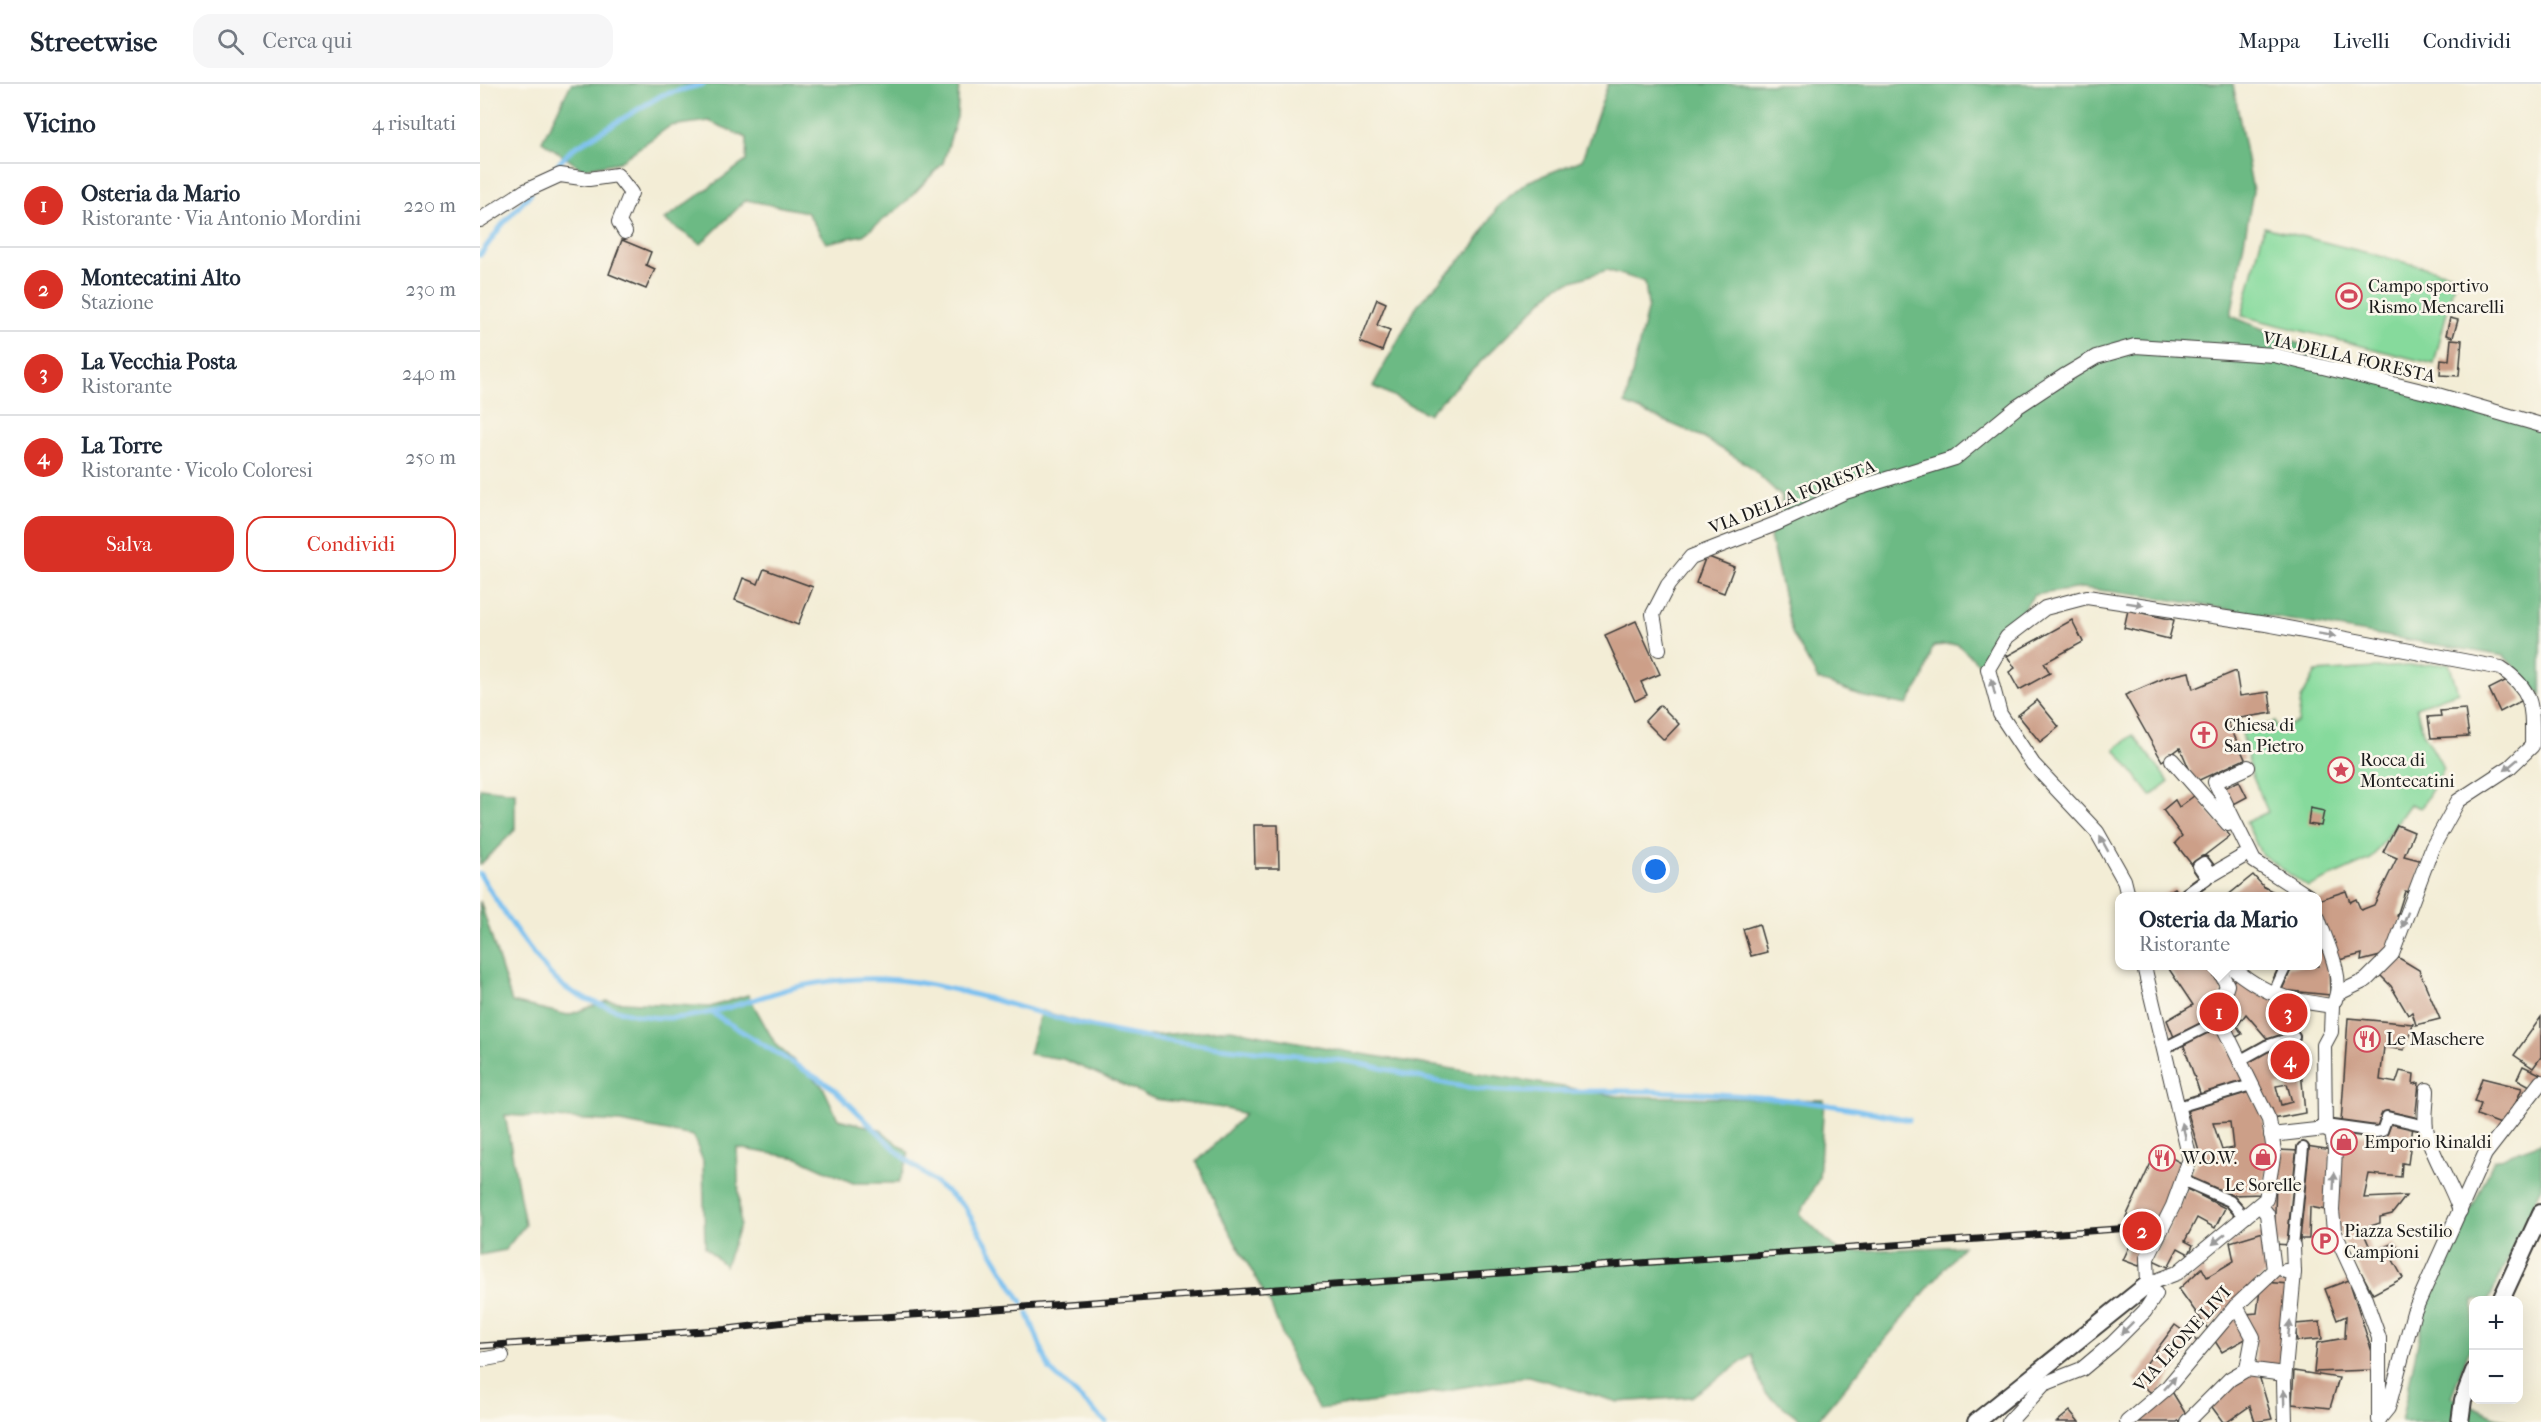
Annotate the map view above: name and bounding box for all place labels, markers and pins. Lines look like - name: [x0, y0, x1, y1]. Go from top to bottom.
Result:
- place label: Campo sportivo Rismo Mencarelli: [2368, 276, 2505, 318]
- sports icon: Campo sportivo Rismo Mencarelli: [2334, 281, 2364, 311]
- place label: Chiesa di San Pietro: [2224, 715, 2304, 757]
- church icon: Chiesa di San Pietro: [2189, 720, 2219, 750]
- place label: Rocca di Montecatini: [2360, 750, 2455, 792]
- place icon: Rocca di Montecatini: [2326, 755, 2356, 785]
- pin: 1: [2200, 990, 2238, 1034]
- pin: 3: [2268, 990, 2308, 1036]
- restaurant icon: Le Maschere: [2352, 1024, 2382, 1054]
- place label: Le Maschere: [2386, 1029, 2484, 1050]
- pin: 4: [2270, 1038, 2310, 1082]
- shop icon: Emporio Rinaldi: [2329, 1127, 2359, 1157]
- place label: Emporio Rinaldi: [2364, 1132, 2492, 1153]
- shop icon: Le Sorelle: [2248, 1142, 2278, 1172]
- restaurant icon: W.O.W.: [2147, 1143, 2177, 1173]
- place label: W.O.W.: [2181, 1148, 2237, 1169]
- place label: Le Sorelle: [2224, 1175, 2302, 1196]
- pin: 2: [2122, 1208, 2162, 1254]
- place label: Piazza Sestilio Campioni: [2344, 1221, 2452, 1263]
- parking icon: Piazza Sestilio Campioni: [2310, 1226, 2340, 1256]

